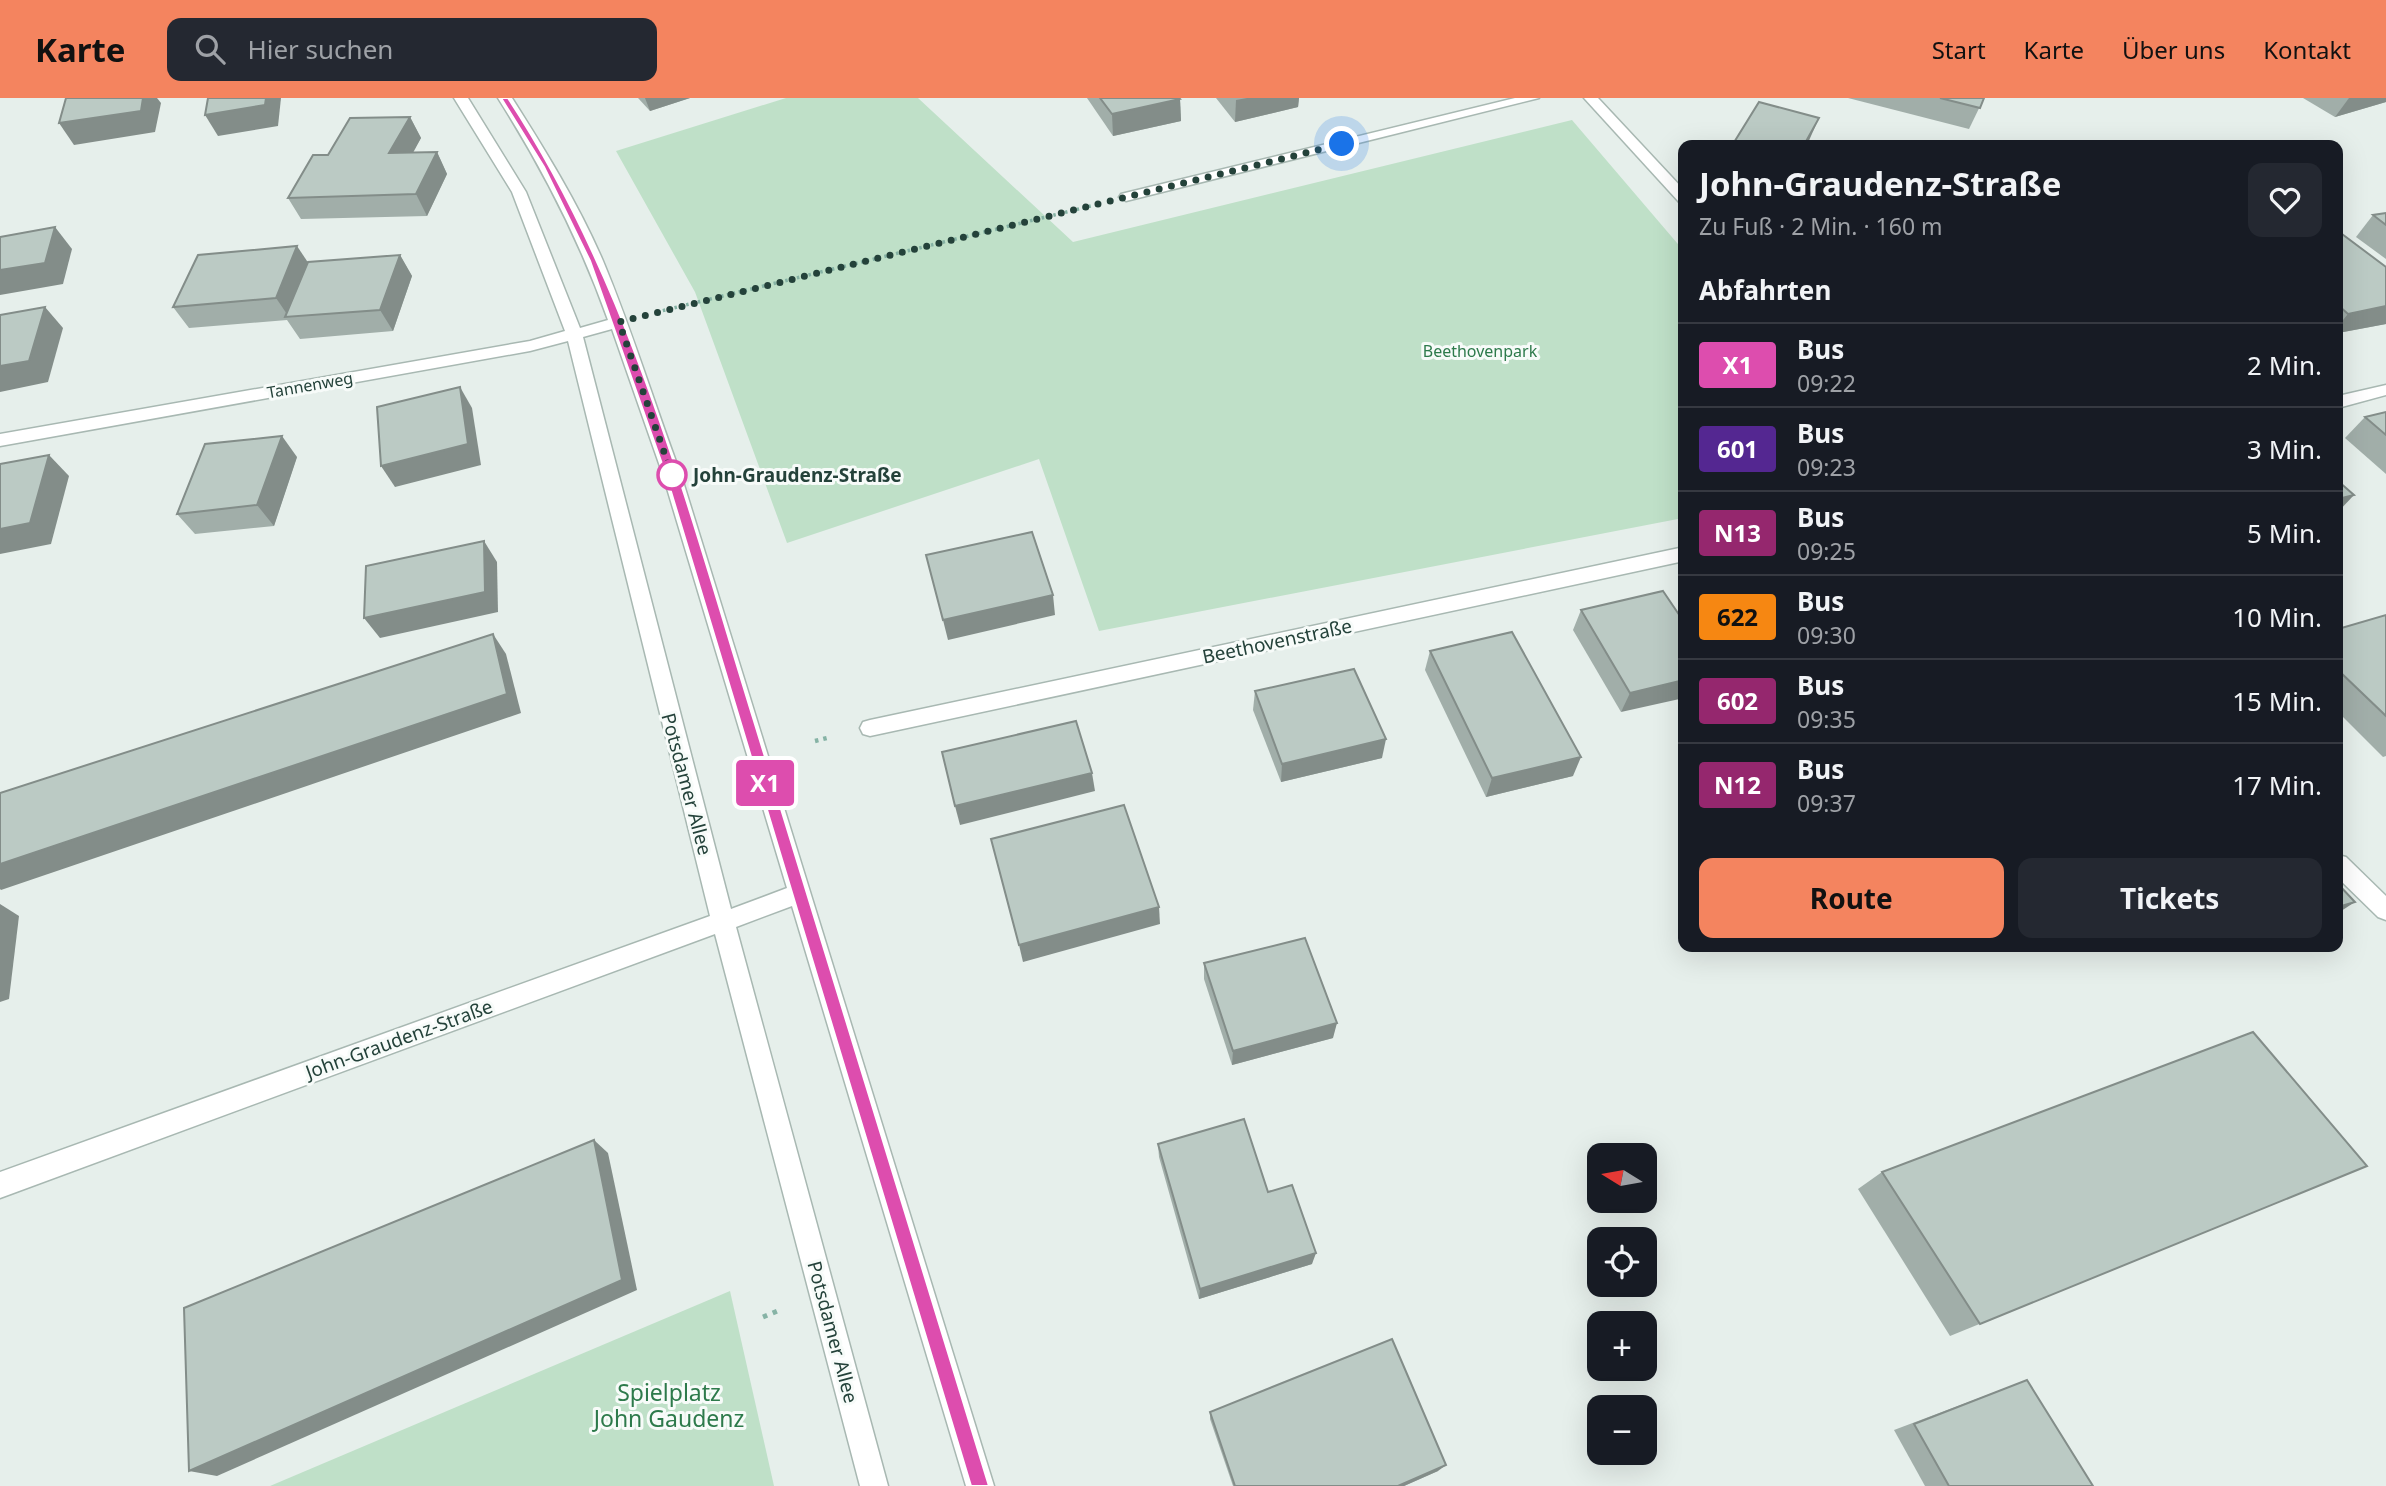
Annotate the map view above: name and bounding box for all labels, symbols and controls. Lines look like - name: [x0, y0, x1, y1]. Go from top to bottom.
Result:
- search box: [167, 18, 657, 81]
- text: Karte: [35, 27, 125, 72]
- icon: search: [191, 30, 229, 68]
- text: Hier suchen: [247, 31, 393, 67]
- text: Start: [1932, 33, 1986, 66]
- text: Karte: [2024, 33, 2084, 66]
- text: Über uns: [2122, 33, 2225, 66]
- text: Kontakt: [2263, 33, 2351, 66]
- your location: [1324, 126, 1359, 161]
- text: John-Graudenz-Straße: [1699, 161, 2061, 206]
- button: heart: [2248, 163, 2322, 237]
- text: Zu Fuß · 2 Min. · 160 m: [1699, 210, 1943, 242]
- text: Abfahrten: [1699, 272, 1831, 308]
- text: Bus: [1797, 331, 1844, 367]
- park label: Beethovenpark: [1423, 340, 1538, 362]
- text: 2 Min.: [2247, 347, 2322, 383]
- text: X1: [1723, 348, 1752, 381]
- street label: Tannenweg: [265, 367, 355, 403]
- text: 09:22: [1797, 367, 1856, 399]
- text: Bus: [1797, 415, 1844, 451]
- text: 3 Min.: [2247, 431, 2322, 467]
- text: 601: [1717, 432, 1758, 465]
- text: 09:23: [1797, 451, 1856, 483]
- marker: John-Graudenz-Straße: [657, 460, 687, 490]
- place label: John-Graudenz-Straße: [691, 462, 902, 488]
- text: Bus: [1797, 499, 1844, 535]
- text: 5 Min.: [2247, 515, 2322, 551]
- text: N13: [1714, 516, 1761, 549]
- text: 09:25: [1797, 535, 1856, 567]
- text: Bus: [1797, 583, 1844, 619]
- text: 10 Min.: [2232, 599, 2322, 635]
- text: 622: [1717, 600, 1758, 633]
- street label: Beethovenstraße: [1200, 612, 1354, 670]
- text: 09:30: [1797, 619, 1856, 651]
- text: Bus: [1797, 667, 1844, 703]
- text: 15 Min.: [2232, 683, 2322, 719]
- text: 602: [1717, 684, 1758, 717]
- text: 09:35: [1797, 703, 1856, 735]
- street label: Potsdamer Allee: [656, 710, 718, 858]
- text: Bus: [1797, 751, 1844, 787]
- line badge: X1: [734, 760, 796, 806]
- text: X1: [750, 766, 780, 799]
- text: 17 Min.: [2232, 767, 2322, 803]
- text: N12: [1714, 768, 1761, 801]
- text: 09:37: [1797, 787, 1856, 819]
- button: Route: [1699, 858, 2004, 938]
- button: Tickets: [2018, 858, 2322, 938]
- street label: John-Graudenz-Straße: [300, 993, 496, 1086]
- north arrow: [1587, 1143, 1657, 1213]
- map controls: [1587, 1143, 1657, 1465]
- button: locate: [1587, 1227, 1657, 1297]
- street label: Potsdamer Allee: [802, 1258, 864, 1406]
- button: +: [1587, 1311, 1657, 1381]
- park label: Spielplatz John Gaudenz: [592, 1376, 744, 1434]
- button: −: [1587, 1395, 1657, 1465]

